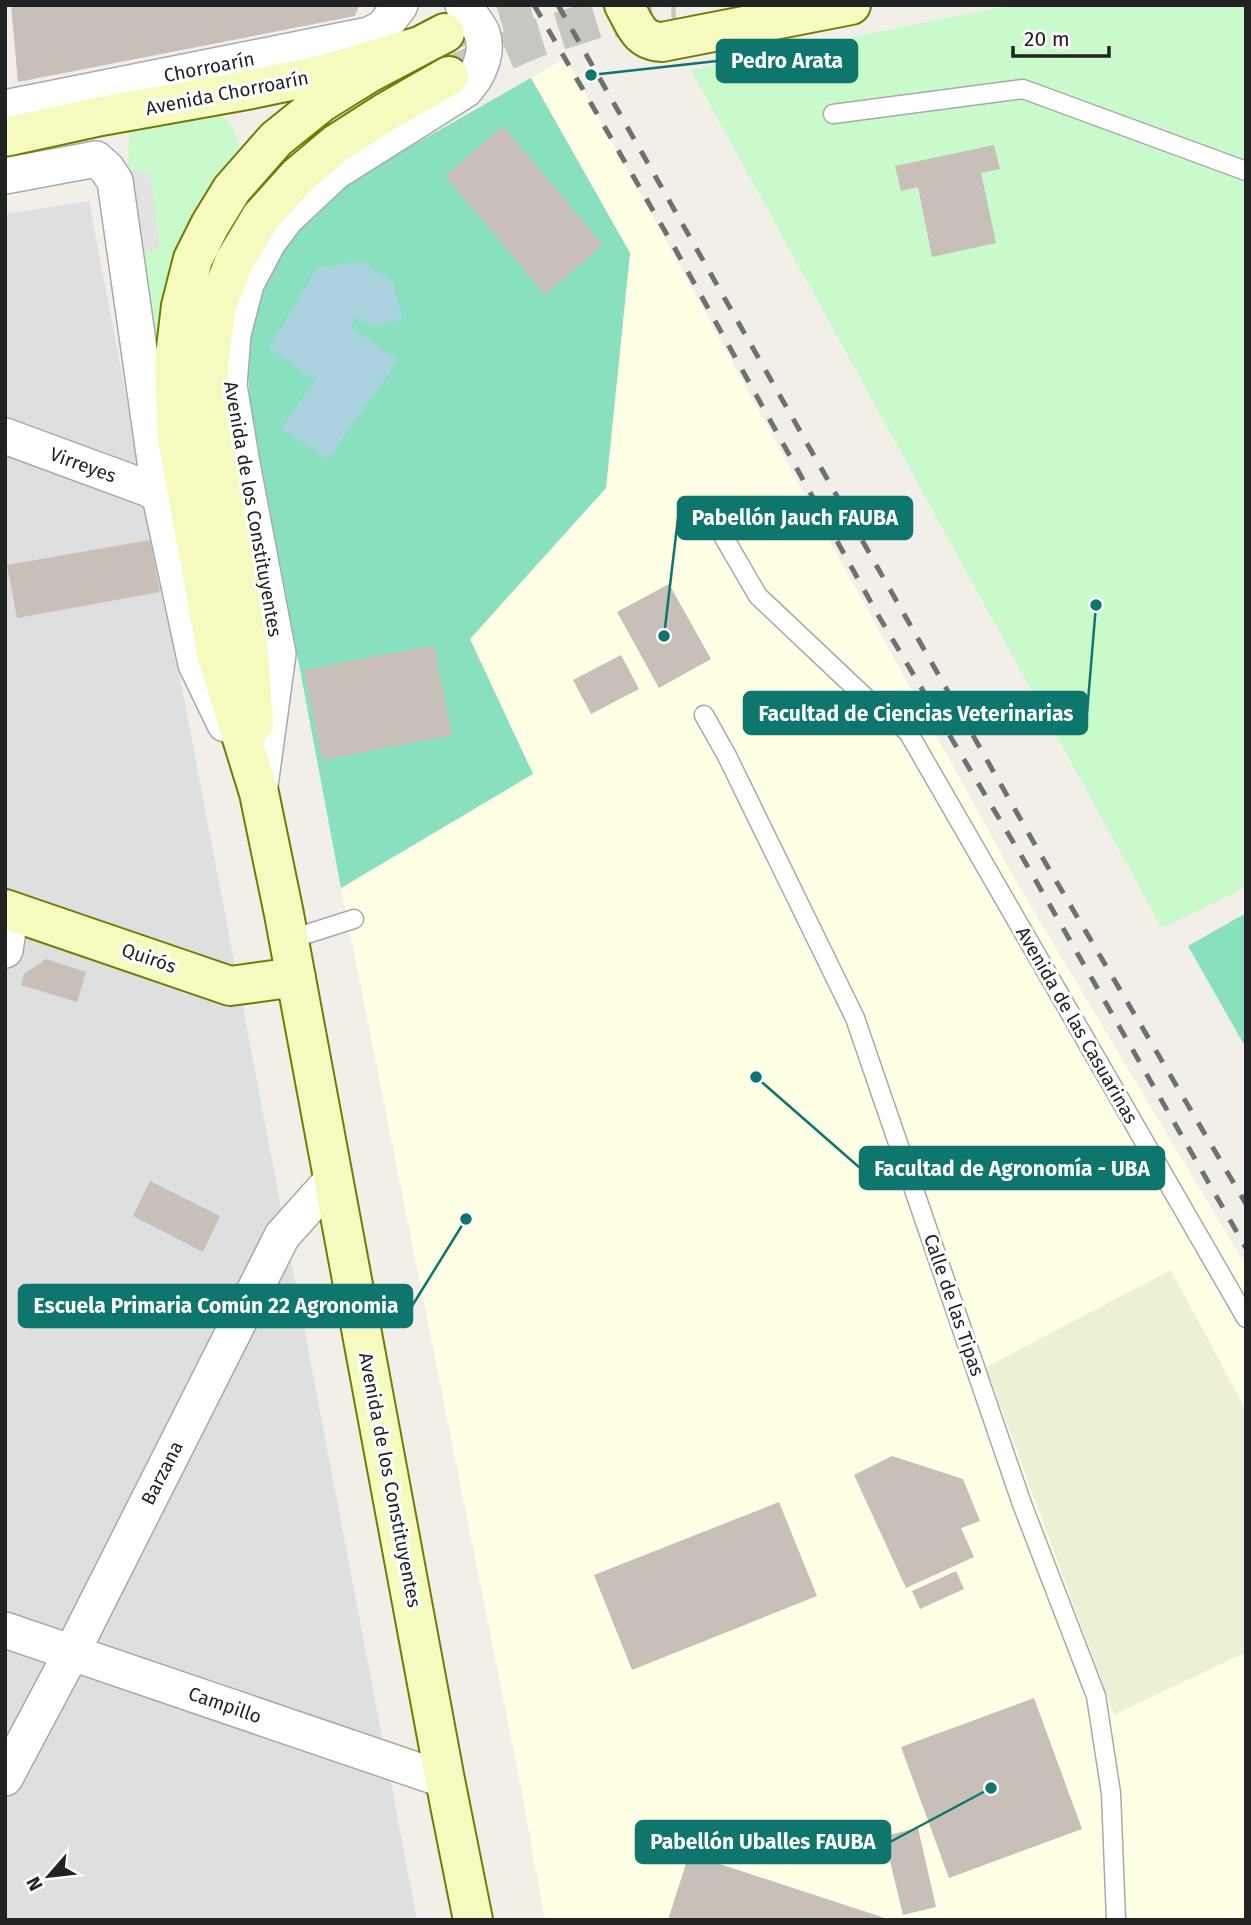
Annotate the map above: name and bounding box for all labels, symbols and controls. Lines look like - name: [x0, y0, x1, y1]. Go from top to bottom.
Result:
- scale bar: [1013, 14, 1109, 58]
- text: 20 m: [1024, 26, 1070, 52]
- callout: Pedro Arata: [717, 40, 857, 82]
- street label: Chorroarín: [162, 47, 256, 87]
- text: Pedro Arata: [731, 48, 843, 74]
- street label: Avenida Chorroarín: [144, 66, 310, 120]
- street label: Avenida de los Constituyentes: [219, 379, 287, 639]
- street label: Virreyes: [47, 442, 119, 488]
- callout: Pabellón Jauch FAUBA: [678, 497, 912, 539]
- text: Pabellón Jauch FAUBA: [692, 505, 899, 531]
- callout: Facultad de Ciencias Veterinarias: [744, 692, 1087, 734]
- text: Facultad de Ciencias Veterinarias: [759, 701, 1073, 727]
- street label: Avenida de las Casuarinas: [1011, 922, 1143, 1128]
- street label: Quirós: [119, 938, 179, 978]
- callout: Facultad de Agronomía - UBA: [860, 1147, 1164, 1189]
- text: Facultad de Agronomía - UBA: [874, 1156, 1150, 1182]
- street label: Calle de las Tipas: [919, 1231, 989, 1379]
- callout: Escuela Primaria Común 22 Agronomia: [19, 1285, 412, 1327]
- text: Escuela Primaria Común 22 Agronomia: [34, 1293, 398, 1319]
- street label: Avenida de los Constituyentes: [354, 1351, 426, 1609]
- street label: Barzana: [136, 1437, 188, 1509]
- street label: Campillo: [185, 1682, 265, 1728]
- callout: Pabellón Uballes FAUBA: [636, 1821, 890, 1863]
- text: Pabellón Uballes FAUBA: [650, 1829, 876, 1855]
- north arrow: [14, 1841, 84, 1911]
- text: N: [21, 1873, 48, 1895]

